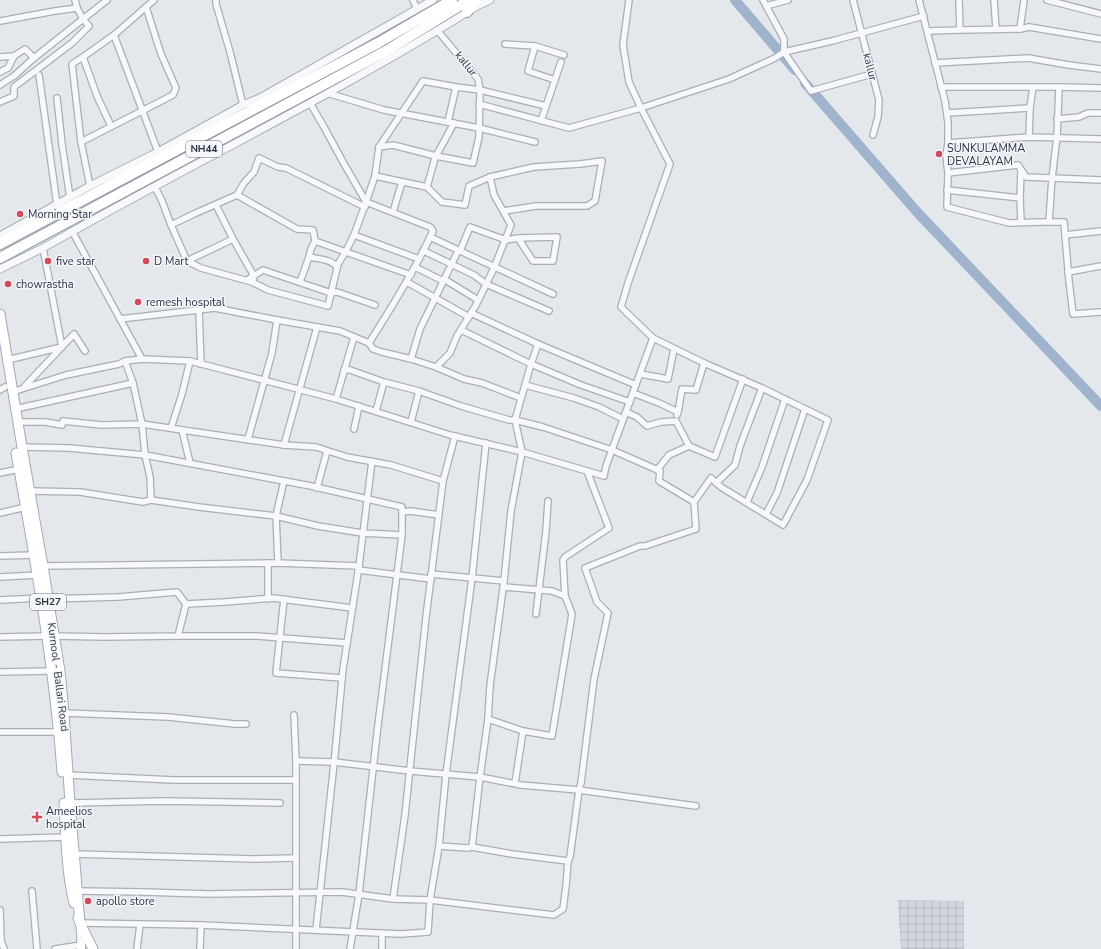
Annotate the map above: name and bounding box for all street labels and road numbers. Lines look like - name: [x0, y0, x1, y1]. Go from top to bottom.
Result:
- street label: kallur: [451, 48, 481, 80]
- street label: kallur: [859, 52, 881, 82]
- road number: NH44: [186, 141, 222, 157]
- road number: SH27: [30, 594, 66, 610]
- street label: Kurnool - Ballari Road: [44, 622, 72, 732]

